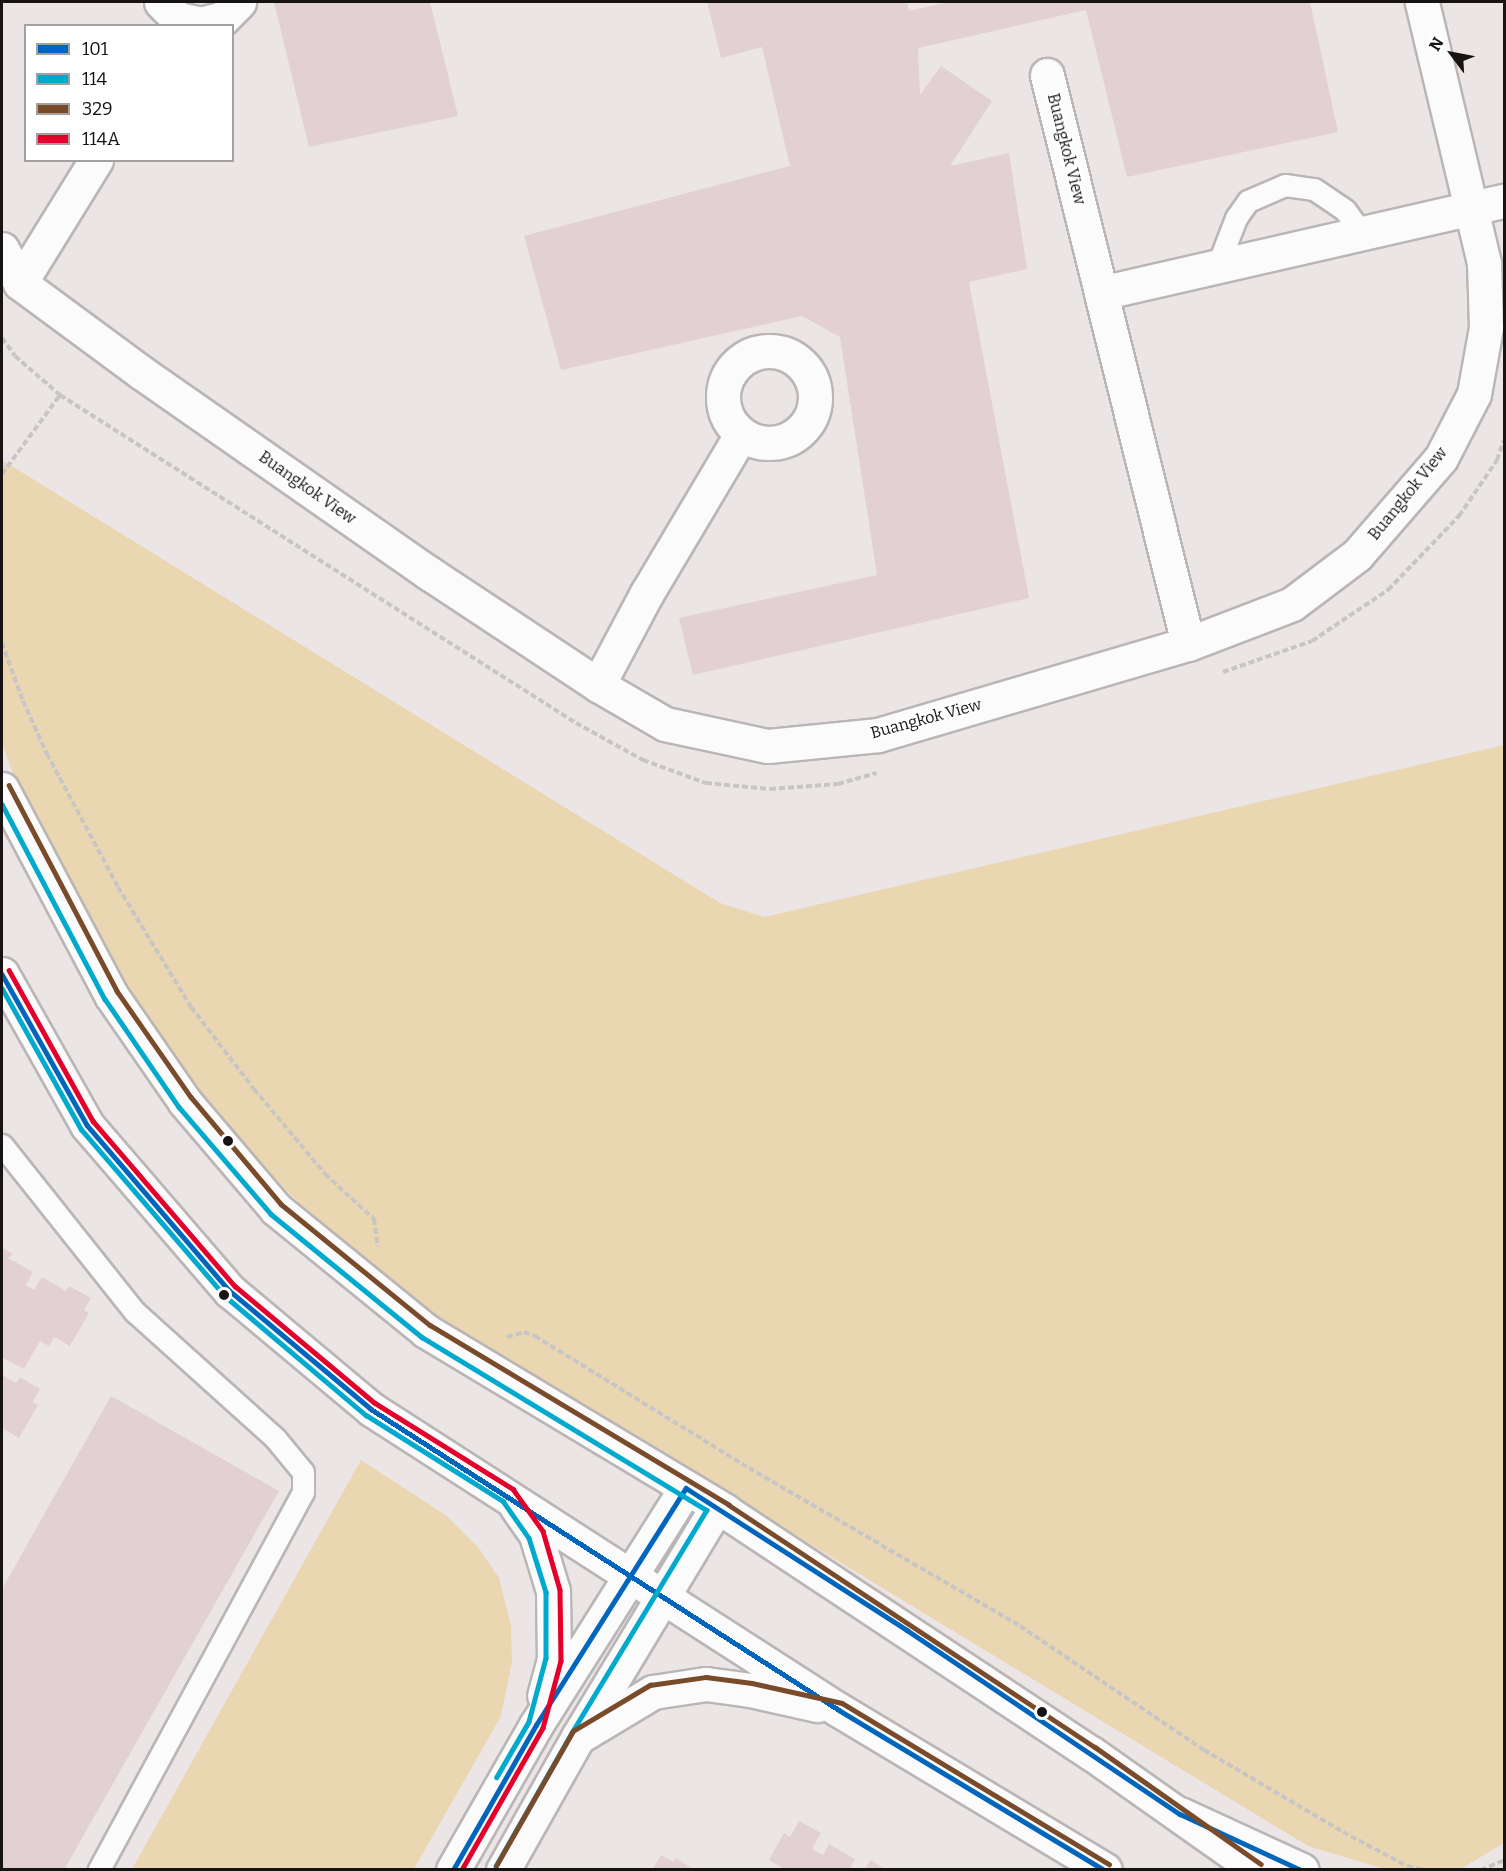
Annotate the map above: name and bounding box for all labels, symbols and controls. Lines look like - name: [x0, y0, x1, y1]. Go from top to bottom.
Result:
- legend: [24, 24, 234, 162]
- north arrow: [1422, 24, 1482, 84]
- text: N: [1425, 34, 1448, 54]
- text: 101: [82, 38, 108, 60]
- text: 114: [82, 68, 107, 90]
- street label: Buangkok View: [1043, 91, 1089, 207]
- text: 329: [82, 98, 113, 120]
- text: 114A: [82, 128, 120, 150]
- street label: Buangkok View: [1365, 444, 1451, 544]
- street label: Buangkok View: [255, 447, 359, 529]
- street label: Buangkok View: [868, 695, 984, 743]
- unlabelled marker: [222, 1135, 234, 1147]
- unlabelled marker: [218, 1289, 230, 1301]
- unlabelled marker: [1036, 1706, 1048, 1718]

